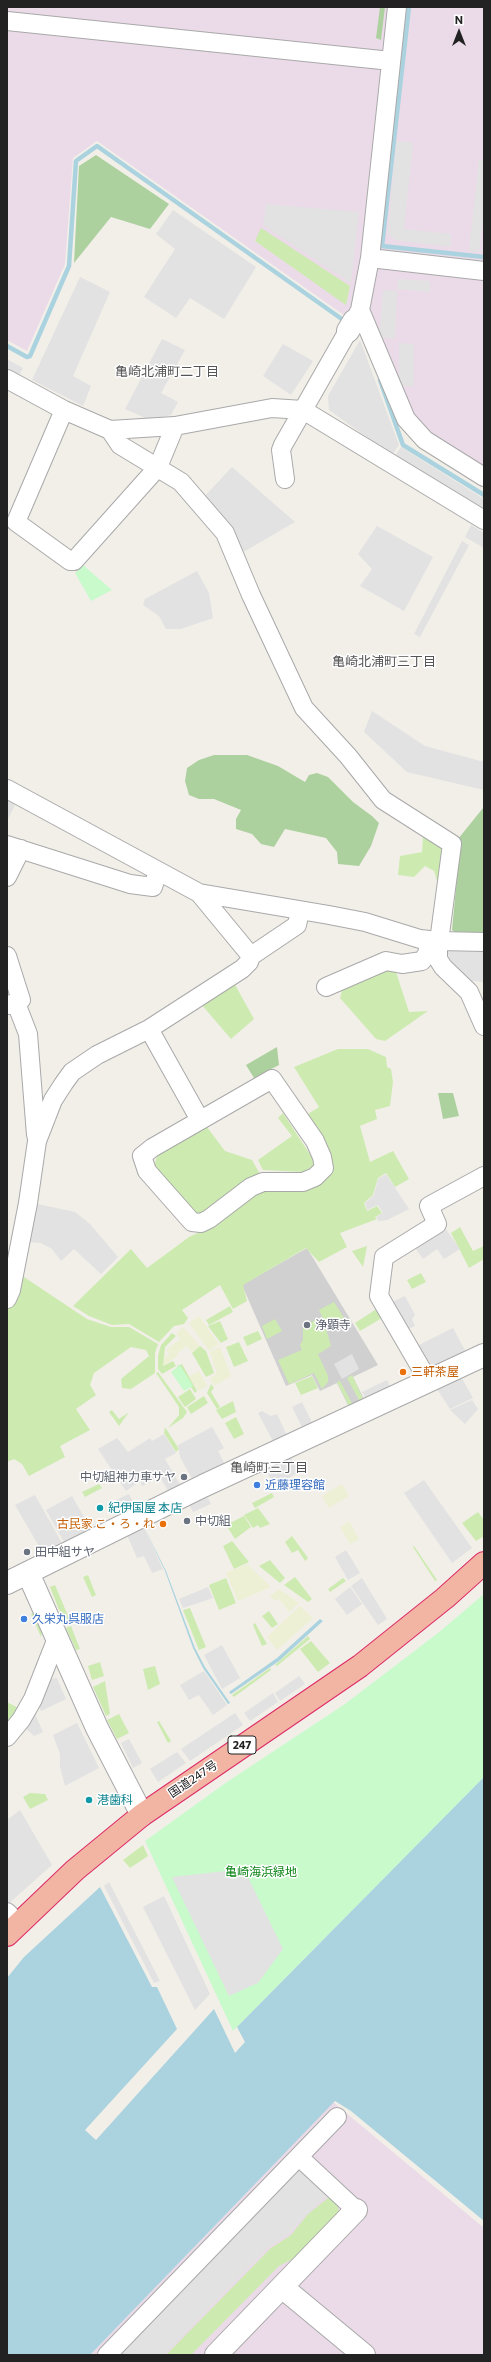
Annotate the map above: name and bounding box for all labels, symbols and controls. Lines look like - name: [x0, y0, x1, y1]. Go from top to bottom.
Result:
- north arrow: [439, 12, 479, 52]
- text: N: [455, 13, 463, 26]
- district label: 亀崎北浦町二丁目: [115, 364, 219, 380]
- district label: 亀崎北浦町三丁目: [332, 654, 436, 670]
- place label: 浄顕寺: [315, 1318, 351, 1332]
- marker: 浄顕寺: [302, 1320, 312, 1330]
- place label: 三軒茶屋: [411, 1365, 459, 1379]
- marker: 三軒茶屋: [398, 1367, 408, 1377]
- district label: 亀崎町三丁目: [230, 1460, 308, 1476]
- place label: 中切組神力車サヤ: [80, 1470, 176, 1484]
- marker: 中切組神力車サヤ: [179, 1472, 189, 1482]
- place label: 近藤理容館: [265, 1478, 325, 1492]
- marker: 近藤理容館: [252, 1480, 262, 1490]
- place label: 紀伊国屋 本店: [108, 1501, 182, 1515]
- marker: 紀伊国屋 本店: [95, 1503, 105, 1513]
- place label: 中切組: [195, 1514, 231, 1528]
- marker: 中切組: [182, 1516, 192, 1526]
- place label: 古民家 こ・ろ・れ: [57, 1517, 155, 1531]
- marker: 古民家 こ・ろ・れ: [158, 1519, 168, 1529]
- place label: 田中組サヤ: [35, 1545, 95, 1559]
- marker: 田中組サヤ: [22, 1547, 32, 1557]
- place label: 久栄丸呉服店: [32, 1612, 104, 1626]
- marker: 久栄丸呉服店: [19, 1614, 29, 1624]
- road number: 247: [228, 1736, 256, 1754]
- street label: 国道247号: [166, 1757, 220, 1801]
- place label: 港歯科: [97, 1793, 133, 1807]
- marker: 港歯科: [84, 1795, 94, 1805]
- park label: 亀崎海浜緑地: [225, 1865, 297, 1879]

